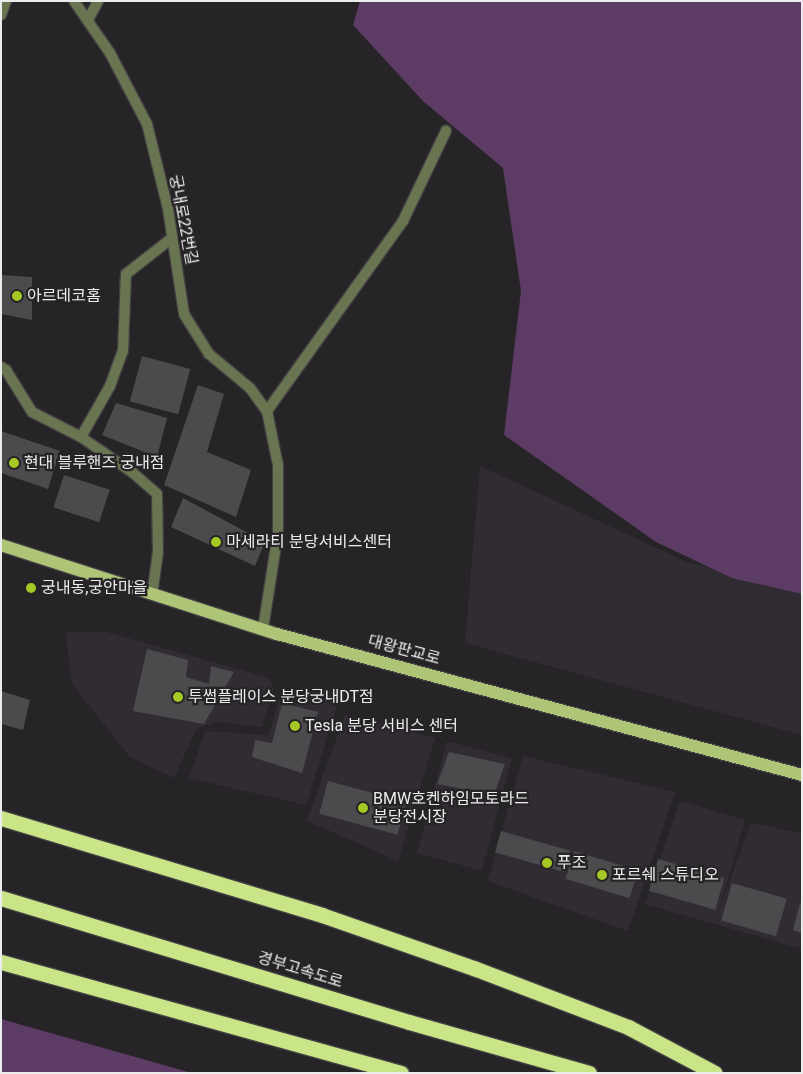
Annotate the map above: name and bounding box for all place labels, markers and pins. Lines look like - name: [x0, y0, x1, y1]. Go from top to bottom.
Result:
- place label: 아르데코홈: [27, 286, 101, 306]
- marker: 아르데코홈: [11, 290, 23, 302]
- place label: 현대 블루핸즈 궁내점: [24, 453, 164, 473]
- marker: 현대 블루핸즈 궁내점: [8, 457, 20, 469]
- place label: 마세라티 분당서비스센터: [226, 532, 392, 552]
- marker: 마세라티 분당서비스센터: [210, 536, 222, 548]
- place label: 궁내동,궁안마을: [41, 578, 147, 598]
- marker: 궁내동,궁안마을: [25, 582, 37, 594]
- place label: 투썸플레이스 분당궁내DT점: [188, 687, 374, 707]
- marker: 투썸플레이스 분당궁내DT점: [172, 691, 184, 703]
- place label: Tesla 분당 서비스 센터: [305, 716, 458, 736]
- marker: Tesla 분당 서비스 센터: [289, 720, 301, 732]
- place label: BMW호켄하임모토라드 분당전시장: [373, 789, 529, 827]
- marker: BMW호켄하임모토라드 분당전시장: [357, 802, 369, 814]
- place label: 푸조: [557, 853, 586, 873]
- marker: 푸조: [541, 857, 553, 869]
- place label: 포르쉐 스튜디오: [612, 865, 719, 885]
- marker: 포르쉐 스튜디오: [596, 869, 608, 881]

